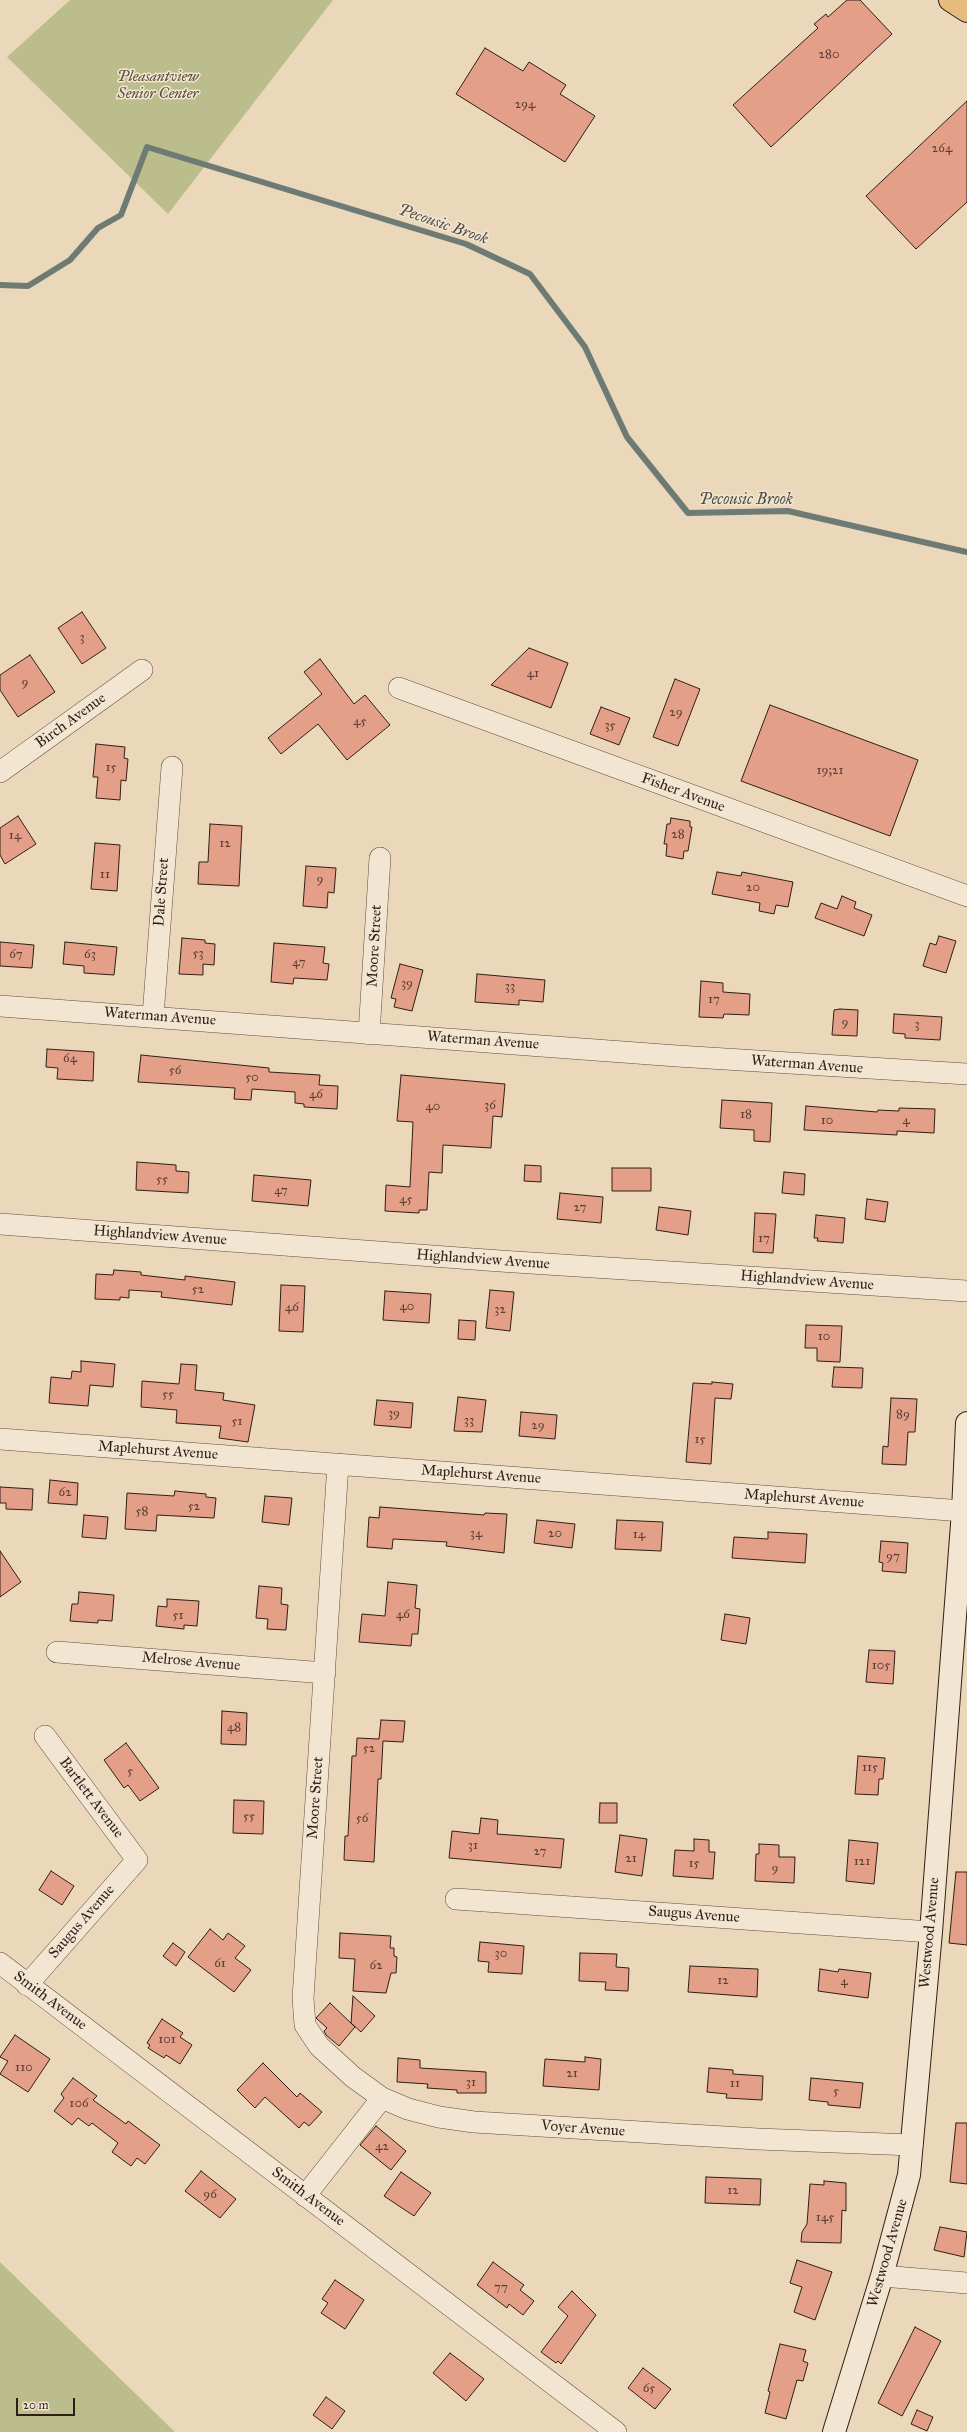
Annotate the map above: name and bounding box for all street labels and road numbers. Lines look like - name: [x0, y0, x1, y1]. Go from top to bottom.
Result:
- street label: Birch Avenue: [32, 689, 110, 753]
- street label: Fisher Avenue: [639, 770, 727, 816]
- street label: Dale Street: [151, 857, 173, 927]
- street label: Moore Street: [364, 904, 386, 988]
- street label: Waterman Avenue: [103, 1004, 217, 1030]
- street label: Waterman Avenue: [426, 1028, 540, 1054]
- street label: Waterman Avenue: [750, 1052, 864, 1078]
- street label: Highlandview Avenue: [93, 1222, 227, 1250]
- street label: Highlandview Avenue: [416, 1246, 550, 1274]
- street label: Highlandview Avenue: [740, 1267, 874, 1295]
- street label: Maplehurst Avenue: [97, 1438, 219, 1464]
- street label: Maplehurst Avenue: [420, 1462, 542, 1488]
- street label: Maplehurst Avenue: [743, 1486, 865, 1512]
- street label: Melrose Avenue: [141, 1649, 241, 1675]
- street label: Bartlett Avenue: [55, 1754, 127, 1842]
- street label: Moore Street: [304, 1756, 328, 1840]
- street label: Westwood Avenue: [916, 1877, 944, 1989]
- street label: Saugus Avenue: [45, 1881, 119, 1963]
- street label: Saugus Avenue: [648, 1903, 740, 1927]
- street label: Smith Avenue: [10, 1968, 90, 2034]
- street label: Voyer Avenue: [541, 2117, 625, 2141]
- street label: Smith Avenue: [268, 2164, 348, 2230]
- street label: Westwood Avenue: [864, 2197, 912, 2309]

